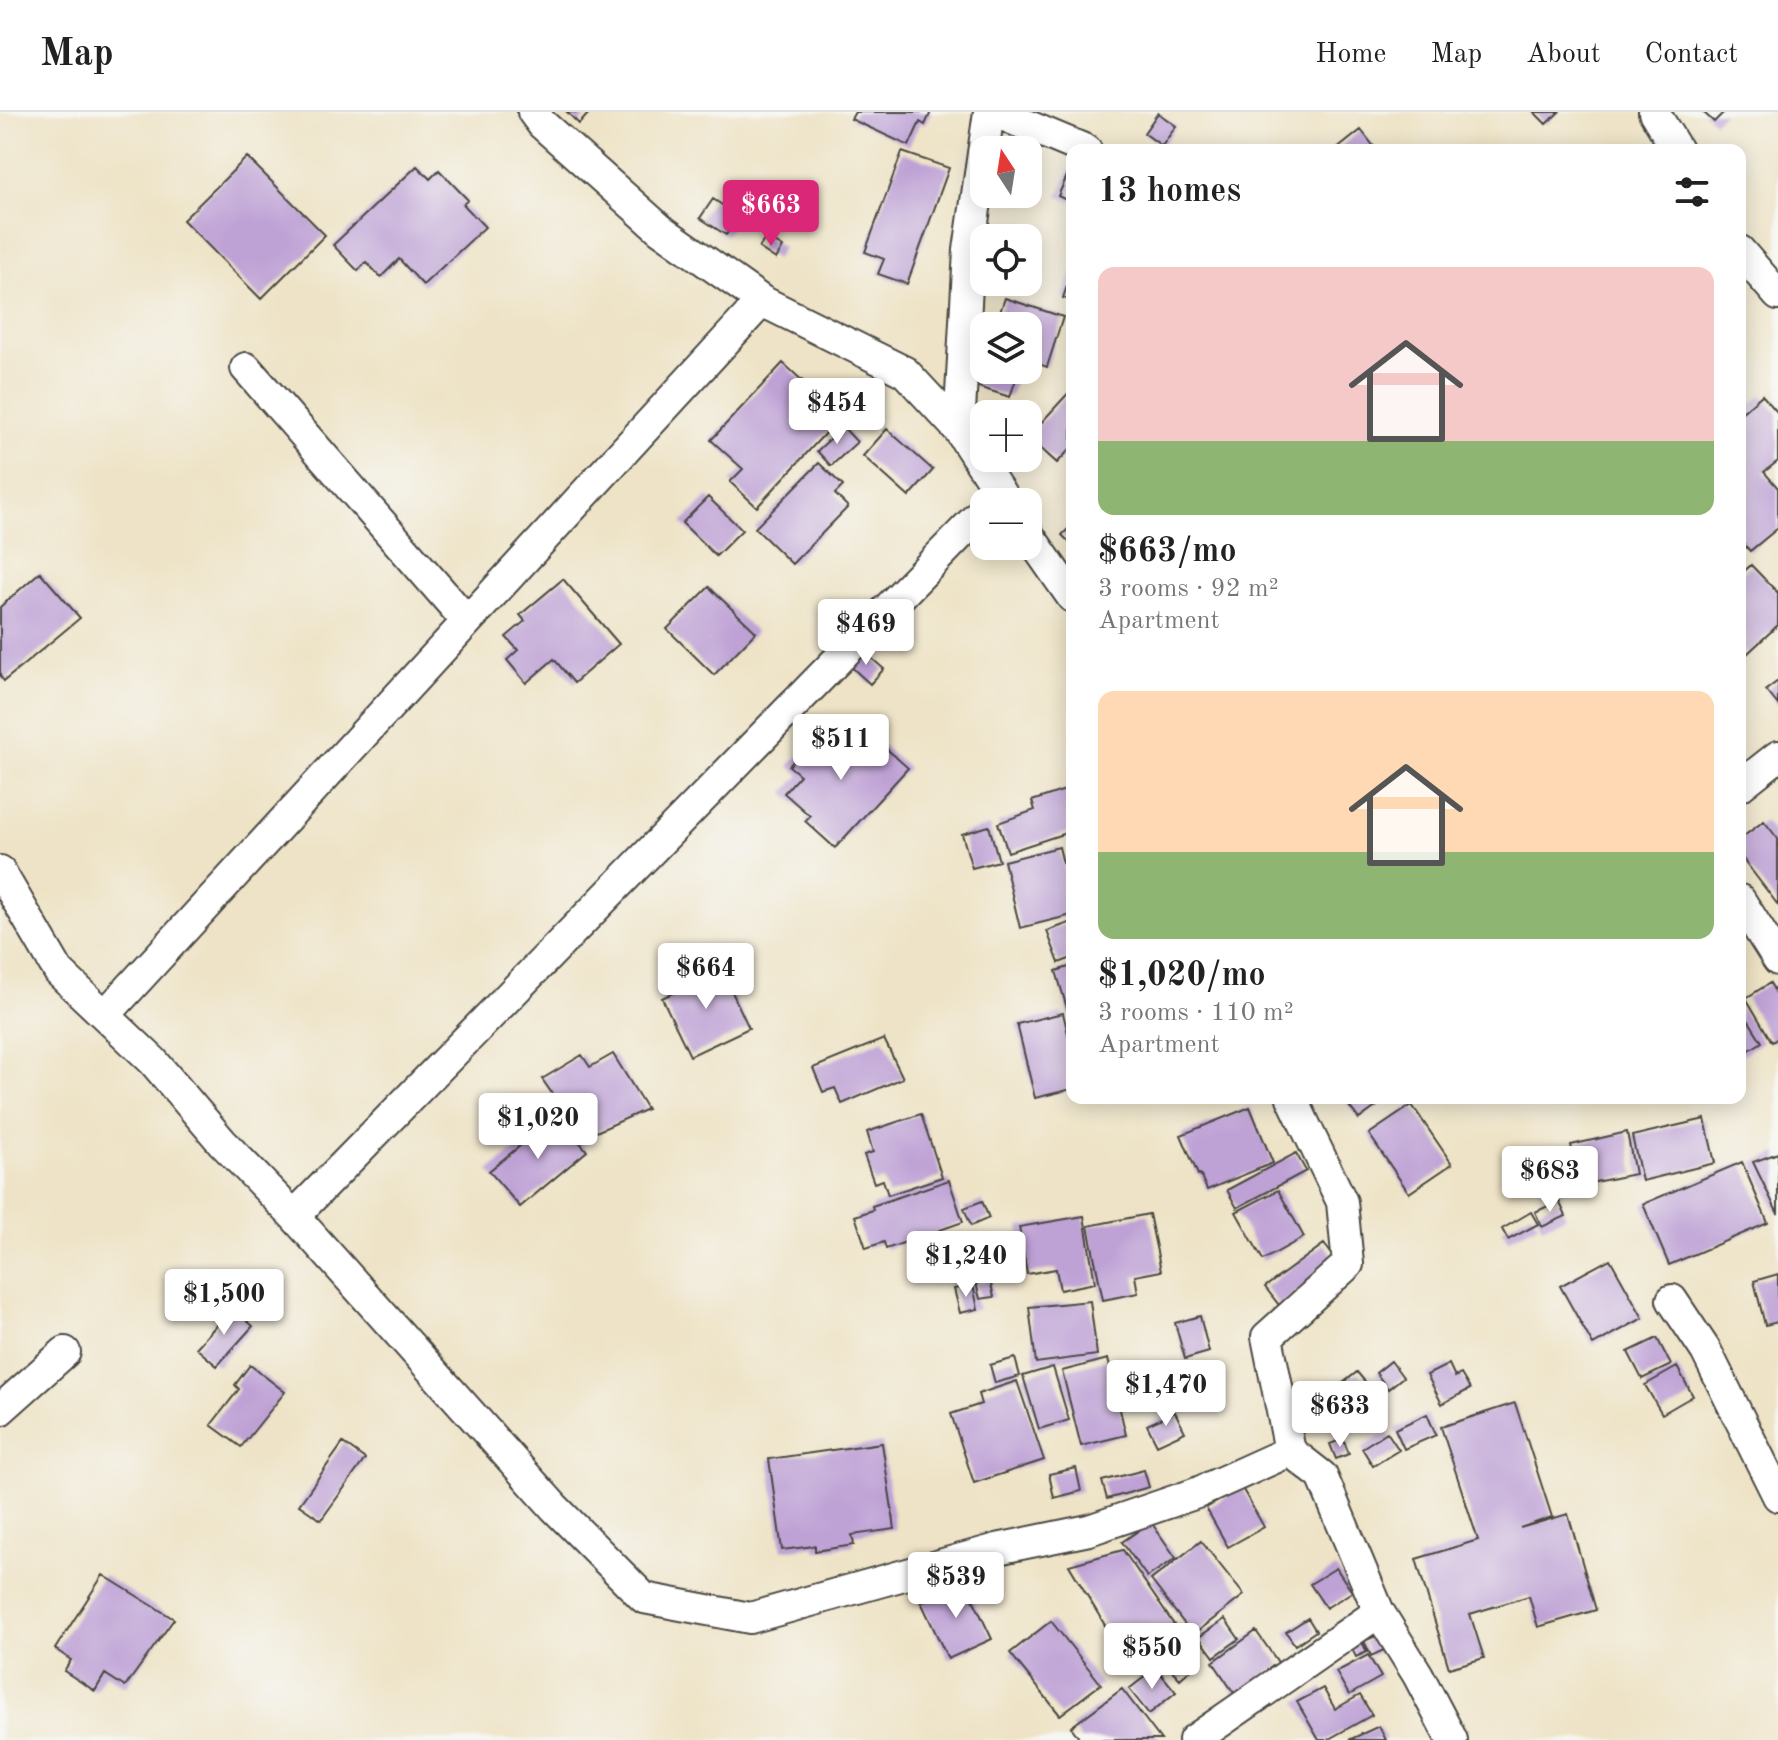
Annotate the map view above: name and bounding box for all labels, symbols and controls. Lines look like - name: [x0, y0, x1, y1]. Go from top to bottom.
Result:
- text: Map: [40, 36, 114, 74]
- text: Home: [1315, 41, 1386, 69]
- text: Map: [1430, 41, 1482, 69]
- text: About: [1526, 41, 1601, 69]
- text: Contact: [1645, 41, 1738, 69]
- north arrow: [970, 136, 1042, 208]
- map controls: [970, 136, 1042, 560]
- icon: filters: [1670, 170, 1714, 214]
- text: 13 homes: [1098, 175, 1241, 209]
- pin: $663: [724, 180, 818, 248]
- text: $663: [741, 193, 801, 219]
- button: locate: [970, 224, 1042, 296]
- button: layers: [970, 312, 1042, 384]
- icon: home: [1334, 319, 1478, 463]
- pin: $454: [790, 378, 884, 446]
- text: $454: [807, 391, 867, 417]
- button: +: [970, 400, 1042, 472]
- button: −: [970, 488, 1042, 560]
- text: $663/mo: [1098, 535, 1237, 569]
- text: 3 rooms · 92 m²: [1098, 576, 1279, 602]
- pin: $469: [819, 599, 913, 667]
- text: Apartment: [1098, 608, 1220, 634]
- text: $469: [836, 612, 896, 638]
- pin: $511: [794, 714, 888, 782]
- text: $511: [811, 727, 871, 753]
- icon: home: [1334, 743, 1478, 887]
- pin: $664: [659, 943, 753, 1011]
- text: $664: [676, 956, 736, 982]
- text: $1,020/mo: [1098, 959, 1266, 993]
- text: 3 rooms · 110 m²: [1098, 1000, 1294, 1026]
- text: Apartment: [1098, 1032, 1220, 1058]
- pin: $1,020: [473, 1093, 603, 1161]
- text: $1,020: [497, 1106, 579, 1132]
- pin: $683: [1503, 1146, 1597, 1214]
- text: $683: [1520, 1159, 1580, 1185]
- pin: $1,240: [901, 1231, 1031, 1299]
- text: $1,240: [925, 1244, 1007, 1270]
- pin: $1,500: [159, 1269, 289, 1337]
- text: $1,500: [183, 1282, 265, 1308]
- pin: $1,470: [1101, 1360, 1231, 1428]
- text: $1,470: [1125, 1373, 1207, 1399]
- pin: $633: [1293, 1381, 1387, 1449]
- text: $633: [1310, 1394, 1370, 1420]
- pin: $539: [909, 1552, 1003, 1620]
- text: $539: [926, 1565, 986, 1591]
- pin: $550: [1105, 1623, 1199, 1691]
- text: $550: [1122, 1636, 1182, 1662]

